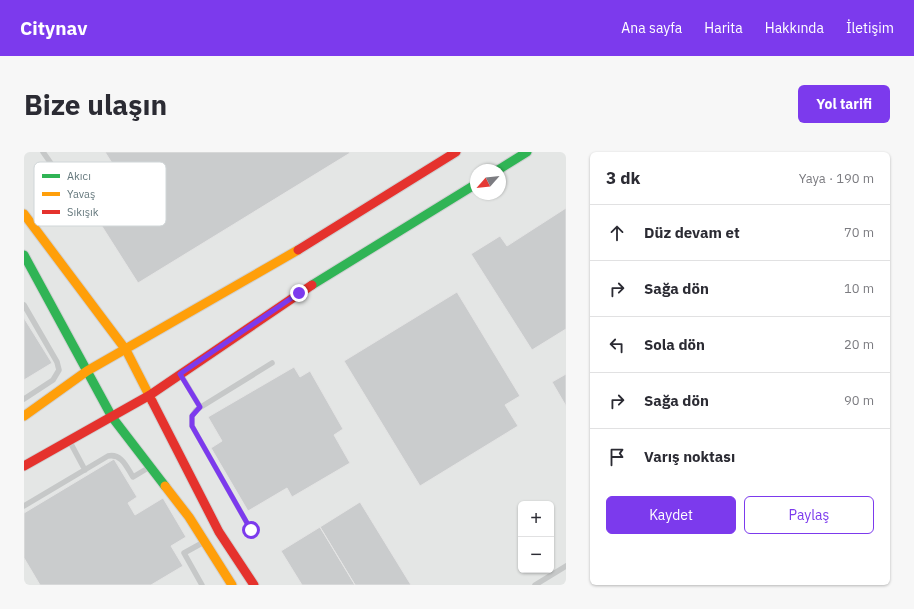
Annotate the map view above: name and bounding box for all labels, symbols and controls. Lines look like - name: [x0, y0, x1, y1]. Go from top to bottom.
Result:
- text: Citynav: [20, 16, 87, 40]
- text: Ana sayfa: [621, 19, 682, 37]
- text: Harita: [704, 19, 743, 37]
- text: Hakkında: [765, 19, 824, 37]
- text: İletişim: [846, 19, 894, 37]
- button: Yol tarifi: [798, 85, 890, 123]
- text: Bize ulaşın: [24, 86, 167, 123]
- legend: [34, 162, 166, 226]
- north arrow: [470, 164, 506, 200]
- text: 3 dk: [606, 167, 640, 189]
- text: Akıcı: [67, 169, 91, 183]
- text: Yaya · 190 m: [799, 170, 874, 187]
- text: Yavaş: [67, 187, 95, 201]
- text: Sıkışık: [67, 205, 99, 219]
- icon: ahead: [606, 222, 628, 244]
- text: Düz devam et: [644, 223, 740, 242]
- text: 70 m: [844, 224, 874, 241]
- icon: right: [606, 278, 628, 300]
- text: Sağa dön: [644, 279, 709, 298]
- text: 10 m: [844, 280, 874, 297]
- route end: [290, 284, 308, 302]
- icon: left: [606, 334, 628, 356]
- text: Sola dön: [644, 335, 705, 354]
- text: 20 m: [844, 336, 874, 353]
- icon: right: [606, 390, 628, 412]
- text: Sağa dön: [644, 391, 709, 410]
- text: 90 m: [844, 392, 874, 409]
- icon: arrive: [606, 446, 628, 468]
- text: Varış noktası: [644, 447, 735, 466]
- button: Kaydet: [606, 496, 736, 534]
- button: Paylaş: [744, 496, 874, 534]
- map controls: [518, 501, 554, 573]
- button: +: [518, 501, 554, 537]
- route start: [242, 521, 260, 539]
- button: −: [518, 537, 554, 573]

